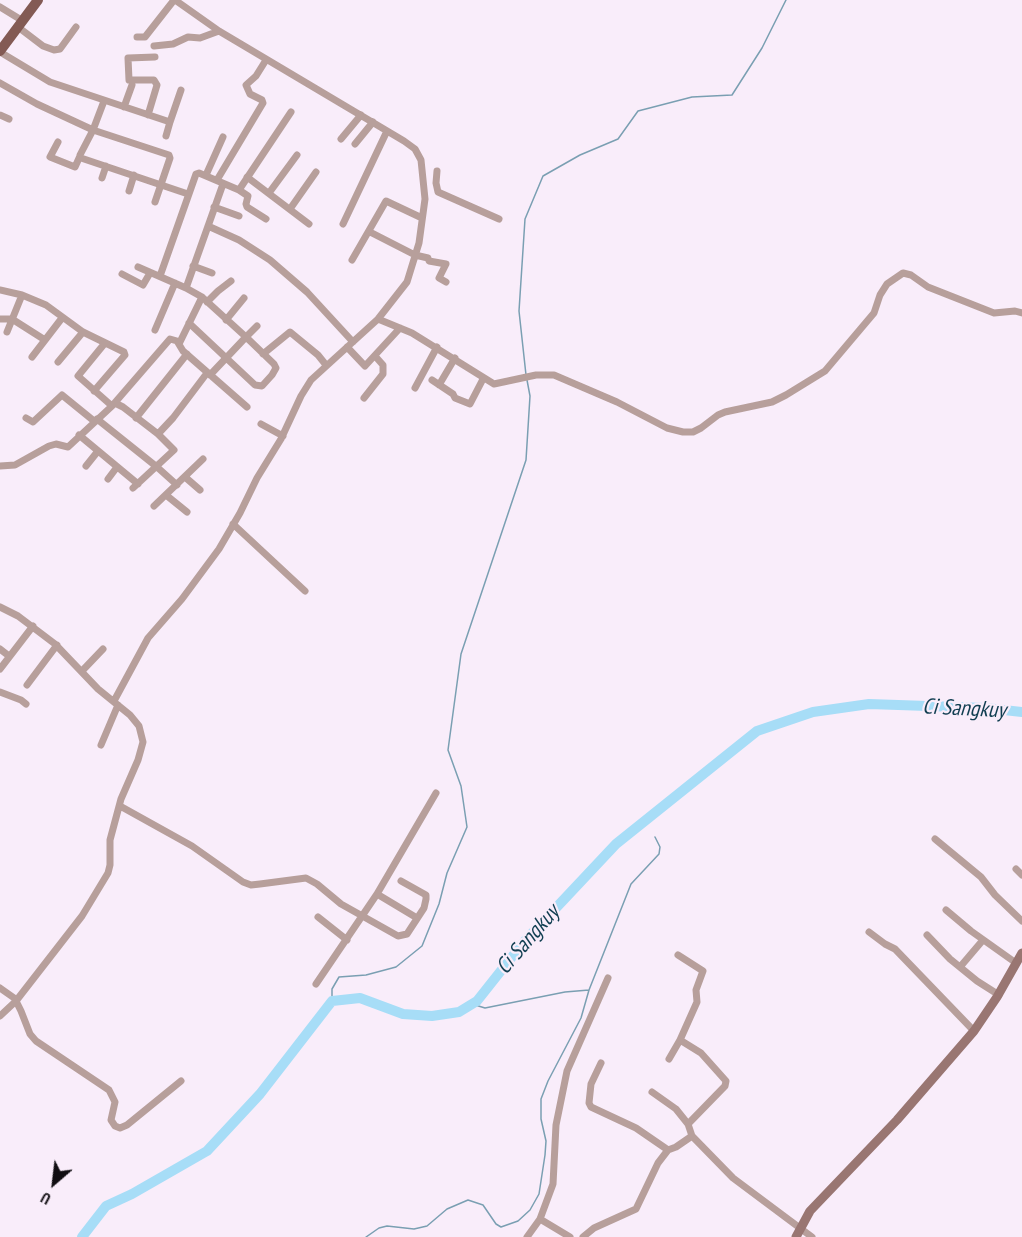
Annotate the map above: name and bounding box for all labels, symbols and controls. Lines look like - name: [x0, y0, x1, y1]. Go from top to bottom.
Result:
- water label: Ci Sangkuy: [922, 694, 1006, 724]
- water label: Ci Sangkuy: [491, 900, 565, 980]
- north arrow: [24, 1153, 84, 1213]
- text: U: [37, 1188, 54, 1210]

